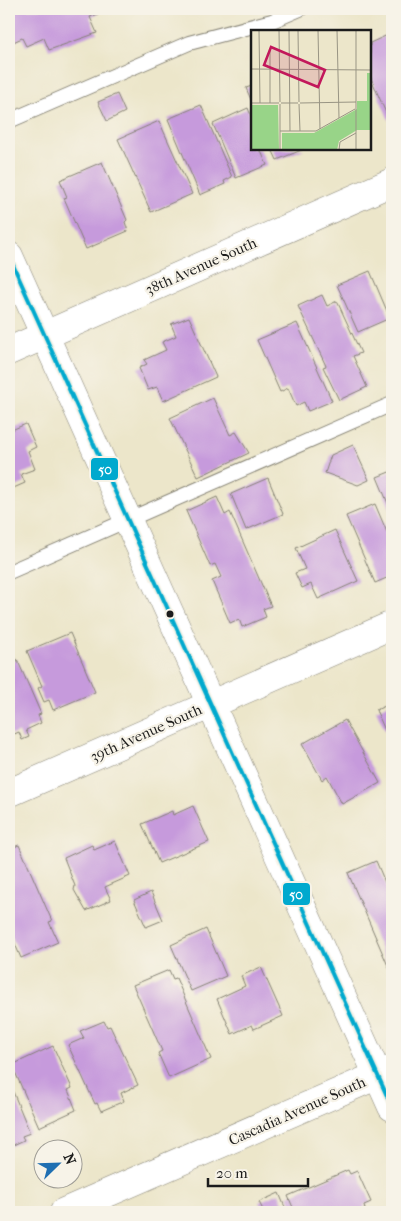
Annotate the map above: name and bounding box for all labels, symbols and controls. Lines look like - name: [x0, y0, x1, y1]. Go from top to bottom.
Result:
- inset map: [251, 30, 371, 150]
- street label: 38th Avenue South: [143, 233, 260, 299]
- line badge: 50: [90, 457, 119, 481]
- text: 50: [98, 461, 112, 478]
- unlabelled marker: [165, 609, 175, 619]
- street label: 39th Avenue South: [87, 700, 205, 766]
- line badge: 50: [282, 882, 311, 906]
- text: 50: [289, 886, 303, 903]
- street label: Cascadia Avenue South: [226, 1072, 369, 1149]
- north arrow: [32, 1138, 82, 1188]
- text: N: [60, 1151, 80, 1168]
- scale bar: [208, 1156, 308, 1188]
- text: 20 m: [216, 1164, 248, 1182]

